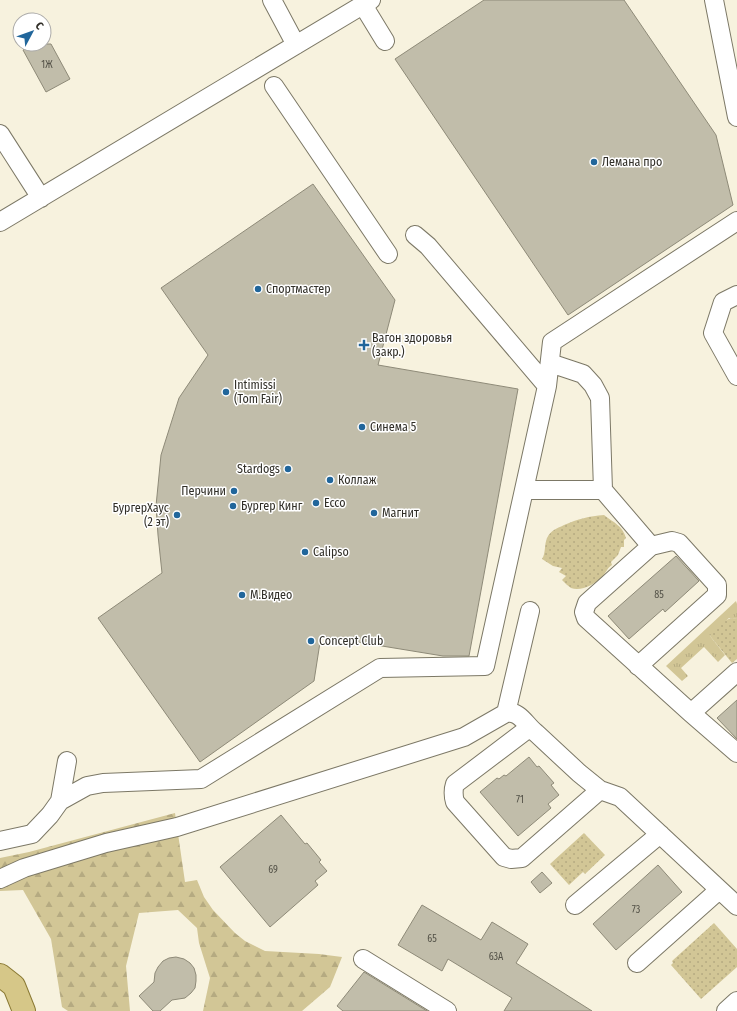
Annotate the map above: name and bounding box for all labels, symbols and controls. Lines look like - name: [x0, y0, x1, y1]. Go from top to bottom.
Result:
- north arrow: [12, 12, 52, 52]
- text: С: [32, 19, 46, 32]
- house number: 1Ж: [41, 59, 53, 71]
- place label: Лемана про: [602, 155, 662, 169]
- marker: Лемана про: [589, 157, 599, 167]
- place label: Спортмастер: [266, 282, 331, 296]
- marker: Спортмастер: [253, 284, 263, 294]
- place label: Вагон здоровья (закр.): [372, 331, 452, 359]
- marker: Вагон здоровья (закр.): [359, 340, 369, 350]
- place label: Intimissi (Tom Fair): [234, 378, 282, 406]
- marker: Intimissi (Tom Fair): [221, 387, 231, 397]
- place label: Синема 5: [370, 420, 417, 434]
- marker: Синема 5: [357, 422, 367, 432]
- place label: Stardogs: [237, 462, 280, 476]
- marker: Stardogs: [283, 464, 293, 474]
- place label: Коллаж: [338, 473, 377, 487]
- marker: Коллаж: [325, 475, 335, 485]
- place label: Перчини: [181, 484, 226, 498]
- marker: Перчини: [229, 486, 239, 496]
- place label: Ecco: [324, 496, 346, 510]
- marker: Ecco: [311, 498, 321, 508]
- place label: Бургер Кинг: [241, 499, 303, 513]
- place label: БургерХаус (2 эт): [112, 501, 169, 529]
- marker: Бургер Кинг: [228, 501, 238, 511]
- place label: Магнит: [382, 506, 419, 520]
- marker: Магнит: [369, 508, 379, 518]
- marker: БургерХаус (2 эт): [172, 510, 182, 520]
- place label: Calipso: [313, 545, 349, 559]
- marker: Calipso: [300, 547, 310, 557]
- place label: М.Видео: [250, 588, 292, 602]
- house number: 85: [654, 589, 664, 601]
- marker: М.Видео: [237, 590, 247, 600]
- place label: Concept Club: [319, 634, 383, 648]
- marker: Concept Club: [306, 636, 316, 646]
- house number: 71: [516, 794, 524, 806]
- house number: 69: [268, 864, 278, 876]
- house number: 73: [632, 904, 641, 916]
- house number: 65: [427, 933, 437, 945]
- house number: 63А: [489, 951, 504, 963]

